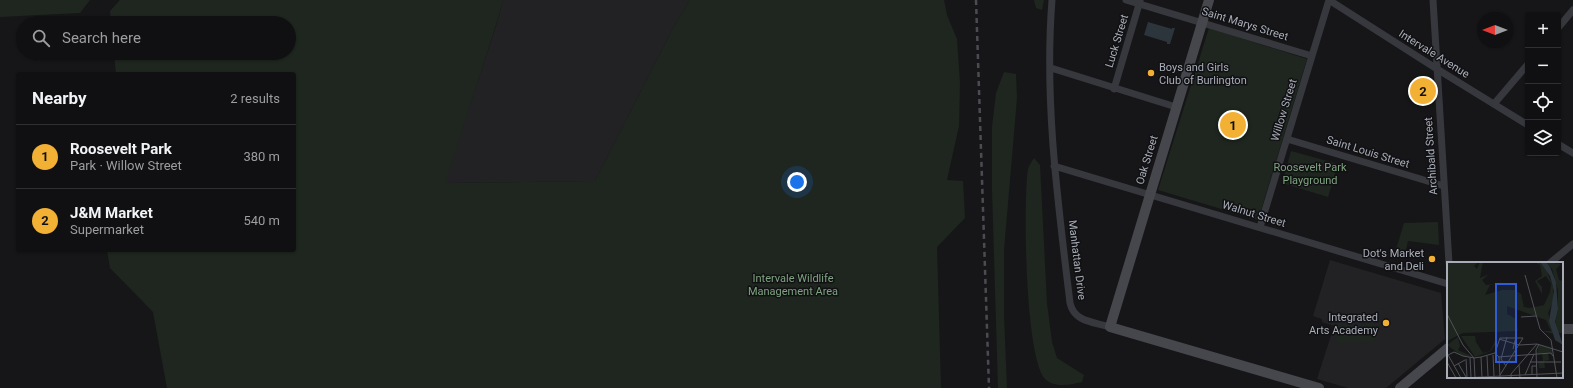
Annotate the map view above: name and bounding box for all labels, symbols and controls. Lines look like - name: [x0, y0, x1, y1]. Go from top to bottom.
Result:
- street label: Saint Marys Street: [1200, 5, 1290, 43]
- north arrow: [1477, 12, 1513, 48]
- map controls: [1525, 12, 1561, 156]
- button: +: [1525, 12, 1561, 48]
- street label: Luck Street: [1103, 13, 1131, 69]
- search box: [16, 16, 296, 60]
- icon: search: [30, 27, 52, 49]
- street label: Intervale Avenue: [1396, 27, 1472, 81]
- text: Search here: [62, 29, 141, 47]
- button: −: [1525, 48, 1561, 84]
- place label: Boys and Girls Club of Burlington: [1159, 61, 1247, 87]
- marker: Boys and Girls Club of Burlington: [1146, 68, 1156, 78]
- pin: 2: [1410, 76, 1436, 106]
- street label: Willow Street: [1268, 77, 1300, 143]
- button: locate: [1525, 84, 1561, 120]
- text: Nearby: [32, 88, 87, 108]
- text: 2 results: [230, 91, 280, 106]
- pin: 1: [1220, 110, 1246, 140]
- street label: Archibald Street: [1422, 116, 1440, 195]
- button: layers: [1525, 120, 1561, 156]
- street label: Oak Street: [1133, 133, 1161, 186]
- street label: Saint Louis Street: [1325, 133, 1411, 171]
- text: Roosevelt Park: [70, 140, 172, 158]
- text: 1: [41, 149, 49, 164]
- text: 380 m: [243, 149, 280, 164]
- text: Park · Willow Street: [70, 158, 182, 173]
- park label: Roosevelt Park Playground: [1273, 161, 1347, 187]
- your location: [787, 172, 807, 192]
- street label: Walnut Street: [1221, 198, 1288, 230]
- text: J&M Market: [70, 204, 153, 222]
- text: 2: [41, 213, 49, 228]
- text: 540 m: [243, 213, 280, 228]
- street label: Manhattan Drive: [1066, 219, 1088, 301]
- text: Supermarket: [70, 222, 144, 237]
- place label: Dot's Market and Deli: [1363, 247, 1424, 273]
- marker: Dot's Market and Deli: [1427, 254, 1437, 264]
- inset map: [1447, 262, 1563, 378]
- park label: Intervale Wildlife Management Area: [748, 272, 838, 298]
- place label: Integrated Arts Academy: [1309, 311, 1379, 337]
- marker: Integrated Arts Academy: [1381, 318, 1391, 328]

